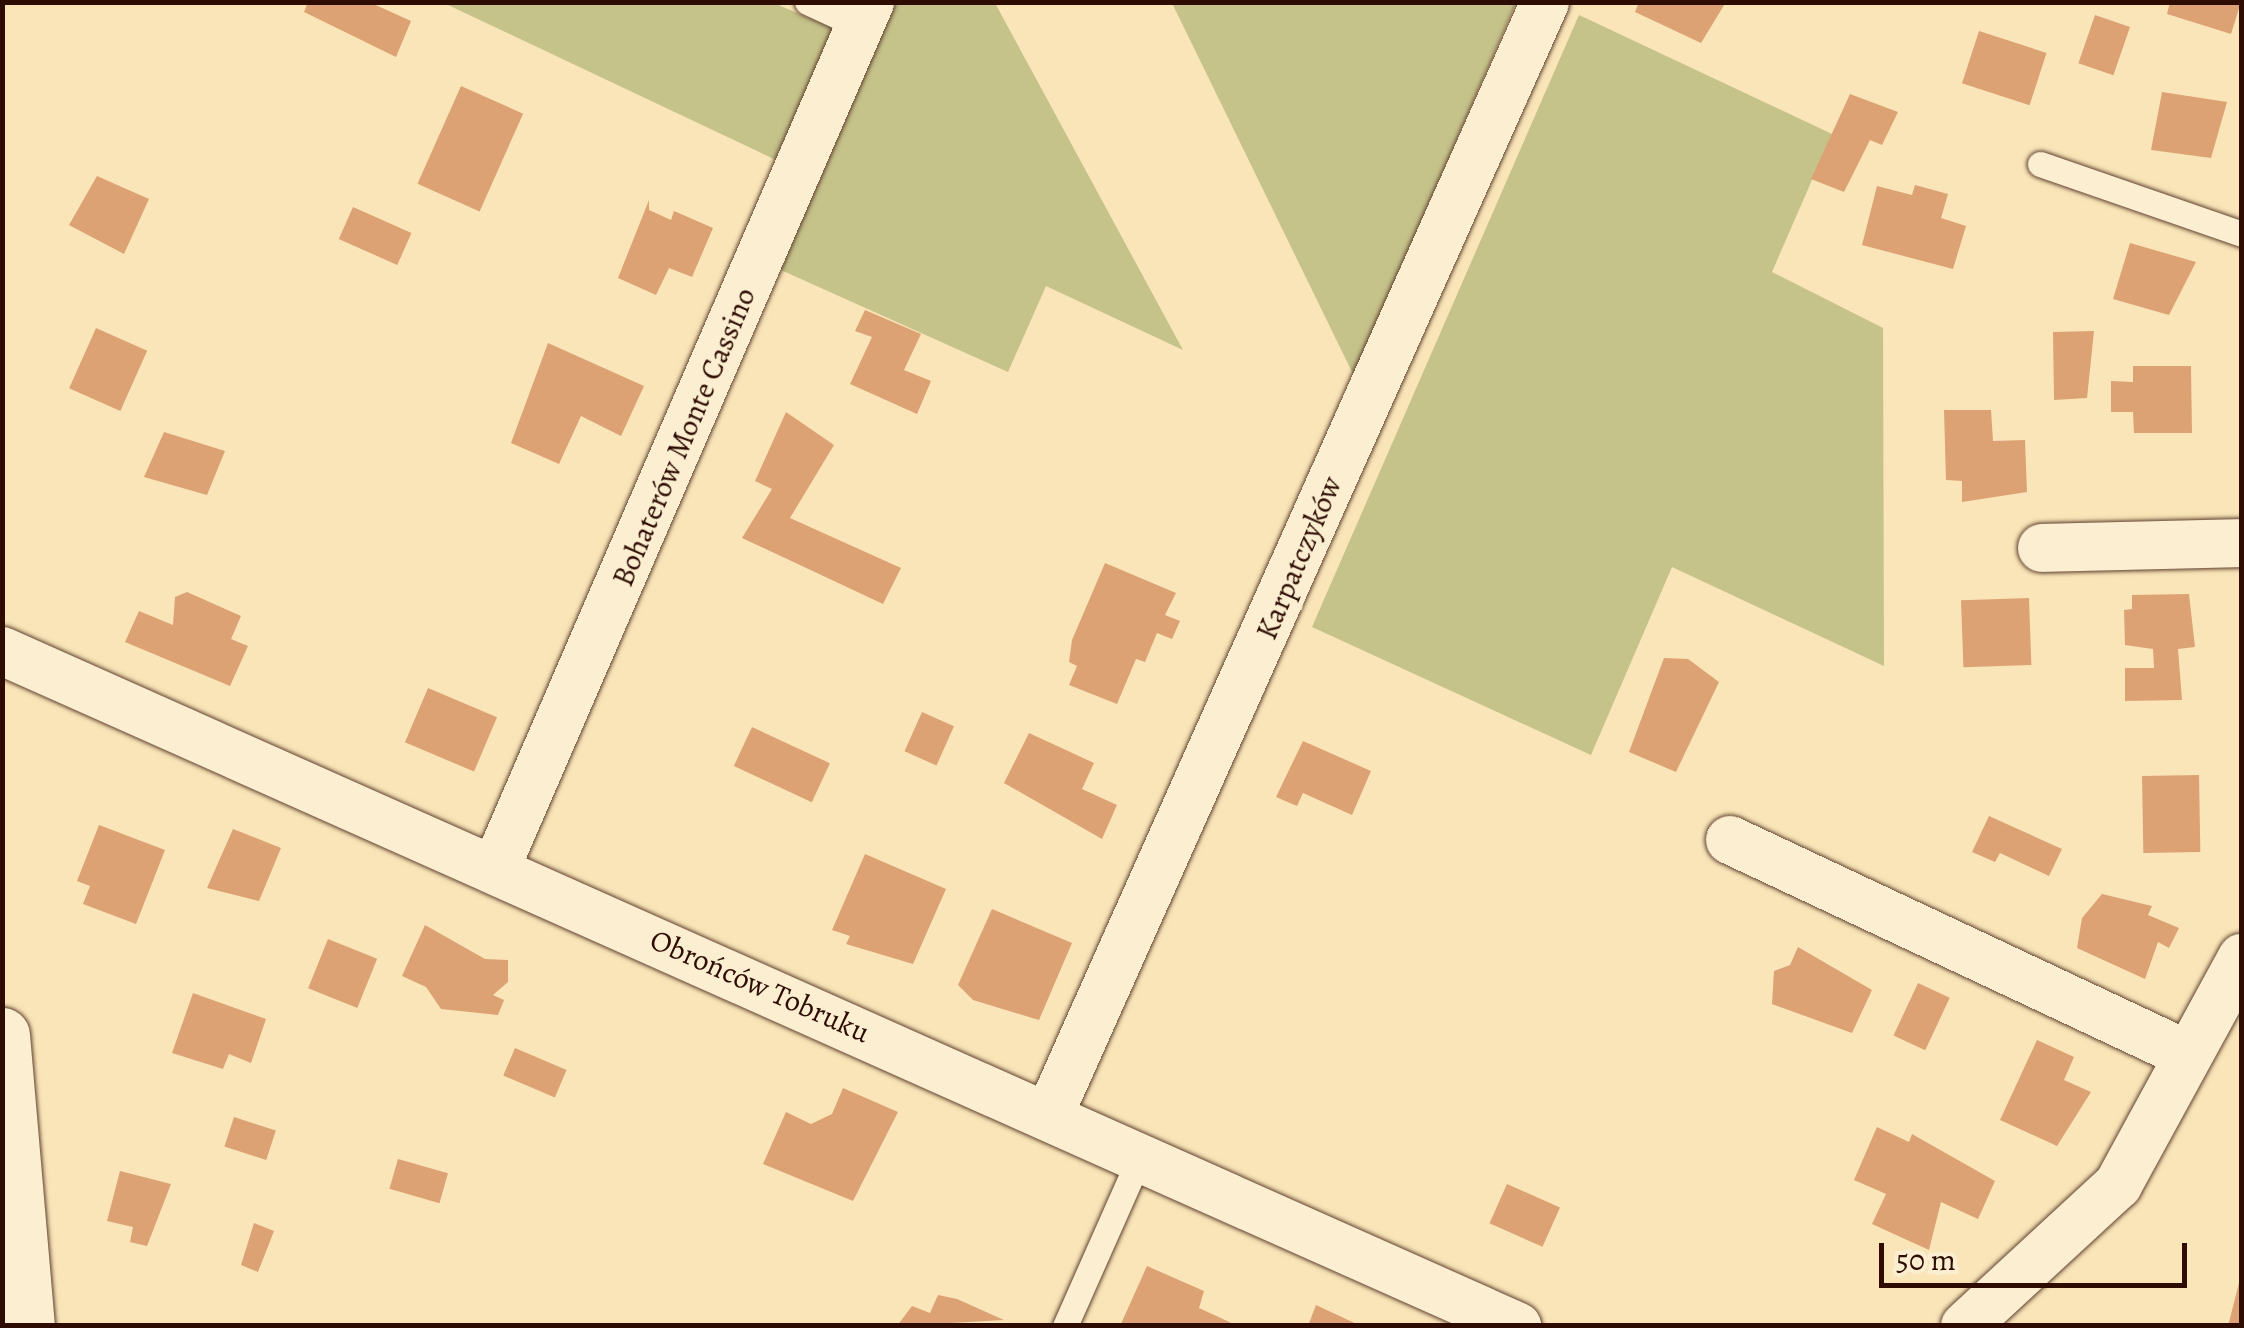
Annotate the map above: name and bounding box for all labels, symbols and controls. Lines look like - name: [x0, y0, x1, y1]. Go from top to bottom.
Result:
- street label: Bohaterów Monte Cassino: [605, 282, 763, 592]
- street label: Karpatczyków: [1249, 471, 1349, 645]
- street label: Obrońców Tobruku: [645, 921, 875, 1051]
- scale bar: [1884, 1223, 2192, 1285]
- text: 50 m: [1896, 1240, 1956, 1280]

